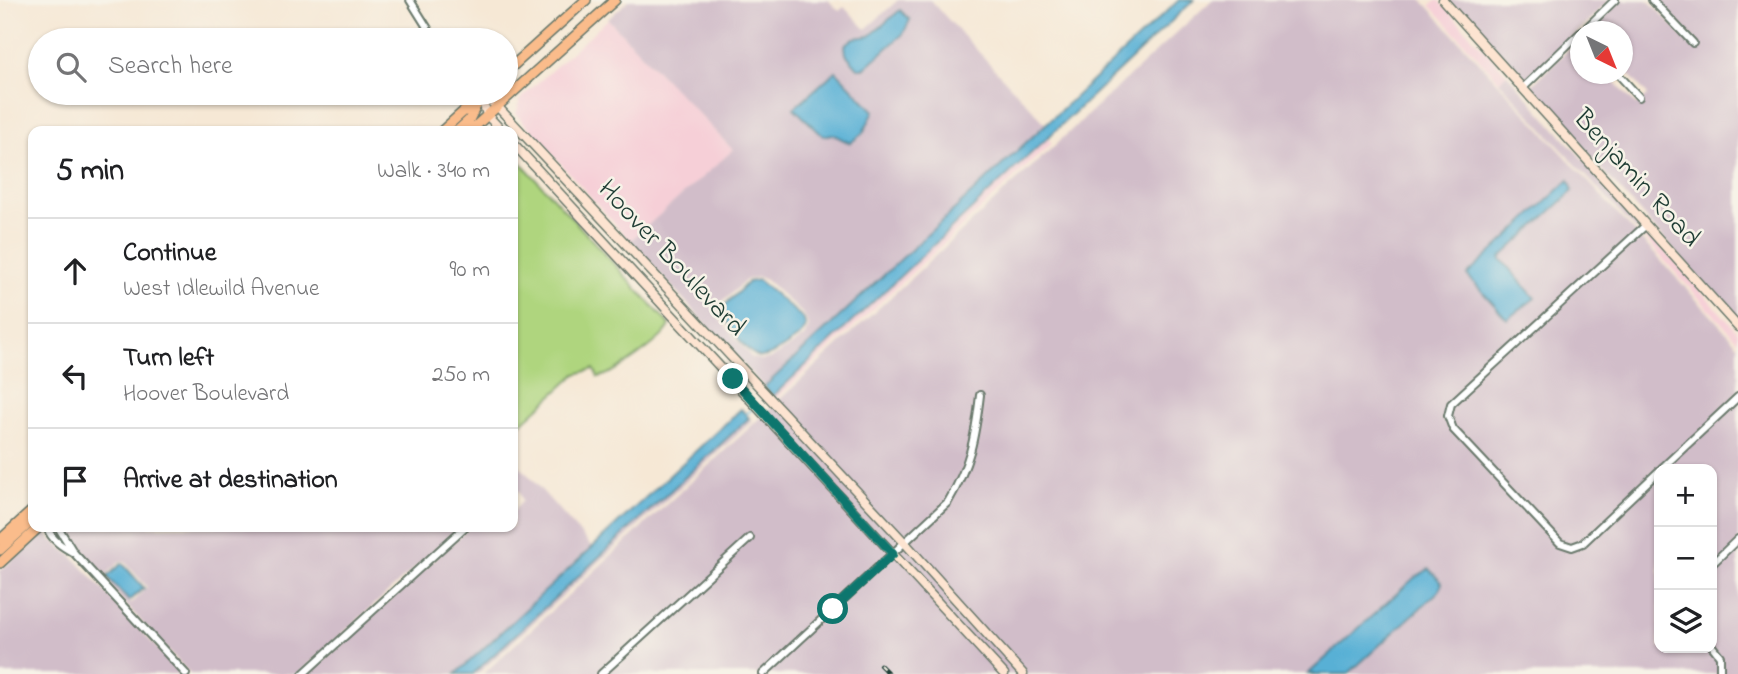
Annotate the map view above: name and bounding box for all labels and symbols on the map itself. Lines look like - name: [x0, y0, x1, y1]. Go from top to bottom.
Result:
- north arrow: [1570, 21, 1633, 84]
- street label: Benjamin Road: [1562, 100, 1710, 258]
- street label: Hoover Boulevard: [587, 171, 755, 347]
- route end: [717, 363, 748, 394]
- route start: [817, 593, 848, 624]

